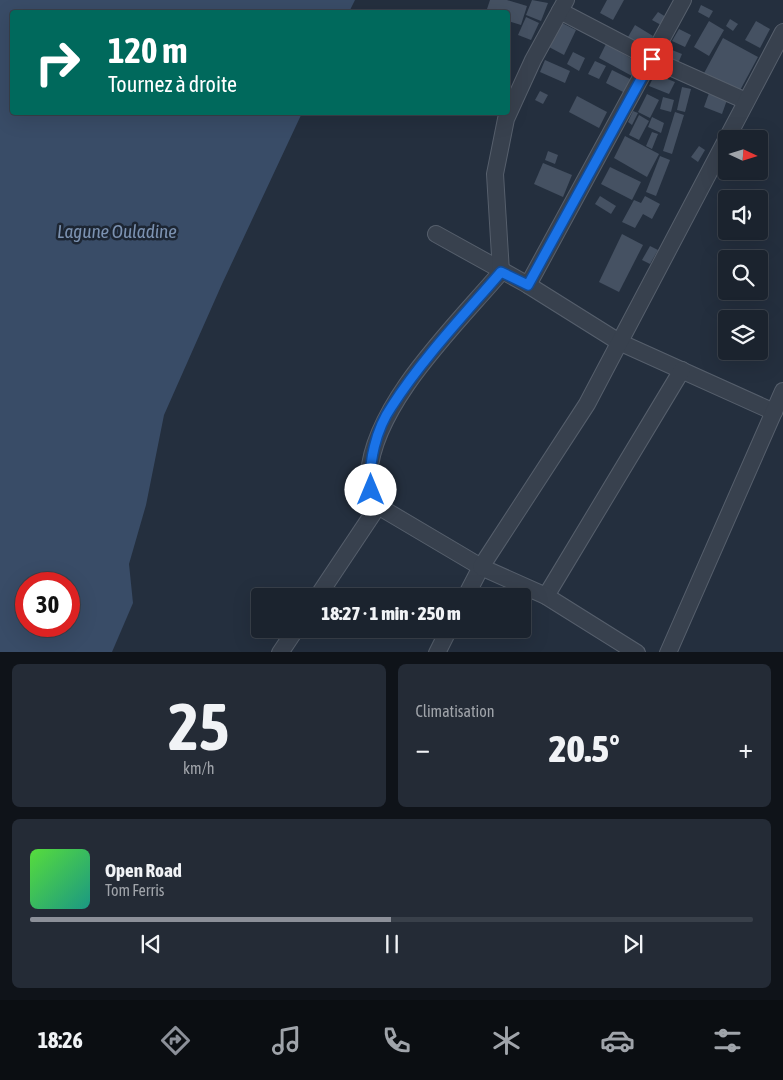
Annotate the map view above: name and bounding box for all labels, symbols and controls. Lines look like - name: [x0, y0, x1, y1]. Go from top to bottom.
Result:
- icon: right: [25, 30, 90, 95]
- text: 120 m: [108, 30, 187, 70]
- pin: [631, 38, 673, 80]
- icon: arrive: [638, 45, 666, 73]
- text: Tournez à droite: [108, 71, 237, 97]
- north arrow: [718, 130, 768, 180]
- map controls: [718, 130, 768, 360]
- button: sound: [718, 190, 768, 240]
- water label: Lagune Ouladine: [57, 220, 177, 242]
- button: search: [718, 250, 768, 300]
- button: layers: [718, 310, 768, 360]
- position arrow: [344, 463, 396, 515]
- speed limit sign: 30: [15, 572, 80, 637]
- text: 18:27 · 1 min · 250 m: [321, 602, 461, 624]
- text: 25: [168, 689, 229, 764]
- text: Climatisation: [416, 702, 495, 720]
- text: 20.5°: [549, 727, 620, 770]
- text: −: [416, 732, 430, 764]
- text: +: [738, 732, 753, 764]
- text: km/h: [183, 759, 215, 777]
- text: Open Road: [105, 859, 182, 881]
- text: Tom Ferris: [105, 881, 164, 899]
- icon: previous: [137, 930, 165, 958]
- icon: pause: [378, 930, 406, 958]
- icon: next: [619, 930, 647, 958]
- icon: directions: [158, 1023, 193, 1058]
- icon: music: [269, 1023, 304, 1058]
- icon: phone: [379, 1023, 414, 1058]
- icon: climate: [489, 1023, 524, 1058]
- icon: car: [600, 1023, 635, 1058]
- icon: filters: [710, 1023, 745, 1058]
- text: 18:26: [38, 1027, 83, 1053]

